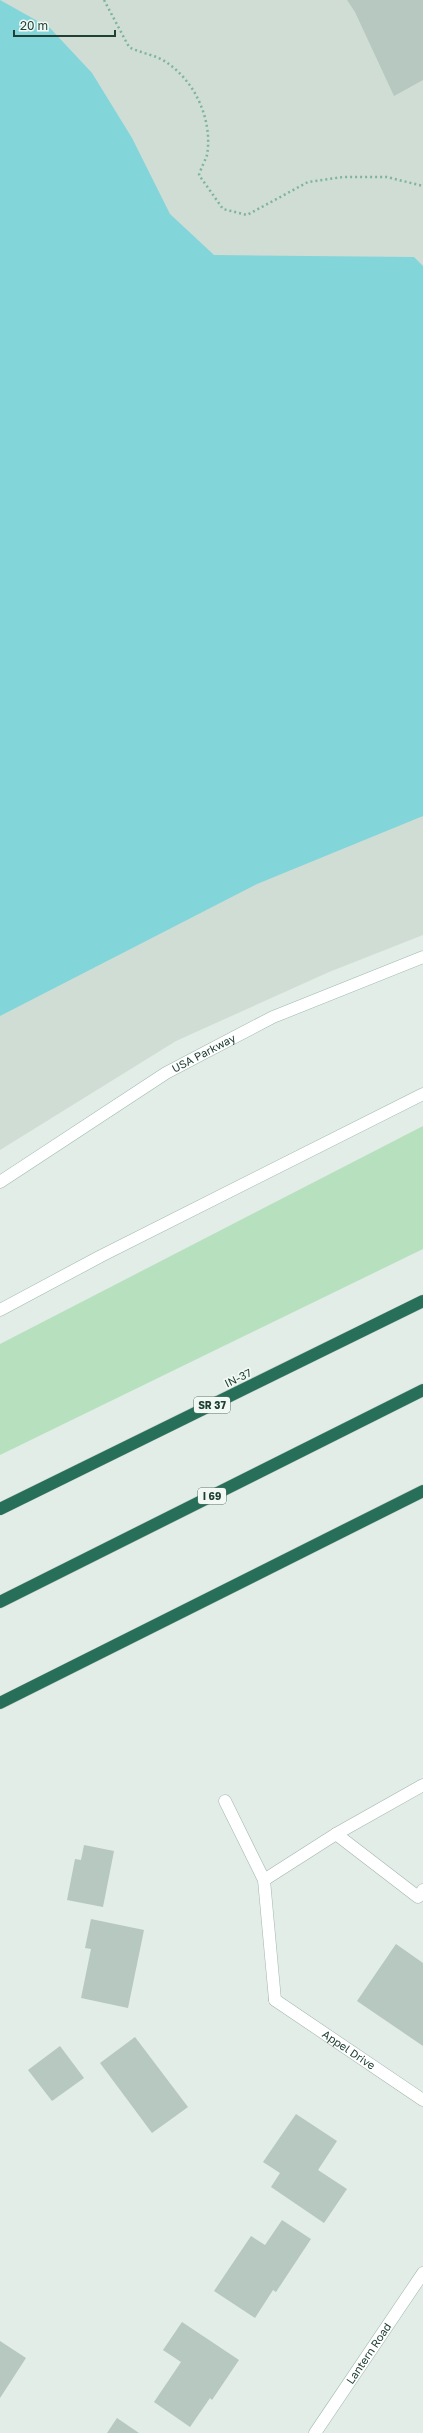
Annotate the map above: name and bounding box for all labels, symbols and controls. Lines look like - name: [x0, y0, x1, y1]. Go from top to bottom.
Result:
- scale bar: [14, 12, 115, 38]
- text: 20 m: [20, 18, 48, 33]
- street label: USA Parkway: [169, 1031, 237, 1075]
- street label: IN-37: [222, 1365, 253, 1390]
- road number: SR 37: [194, 1397, 230, 1413]
- road number: I 69: [198, 1488, 226, 1504]
- street label: Appel Drive: [320, 2027, 378, 2072]
- street label: Lantern Road: [343, 2320, 394, 2386]

